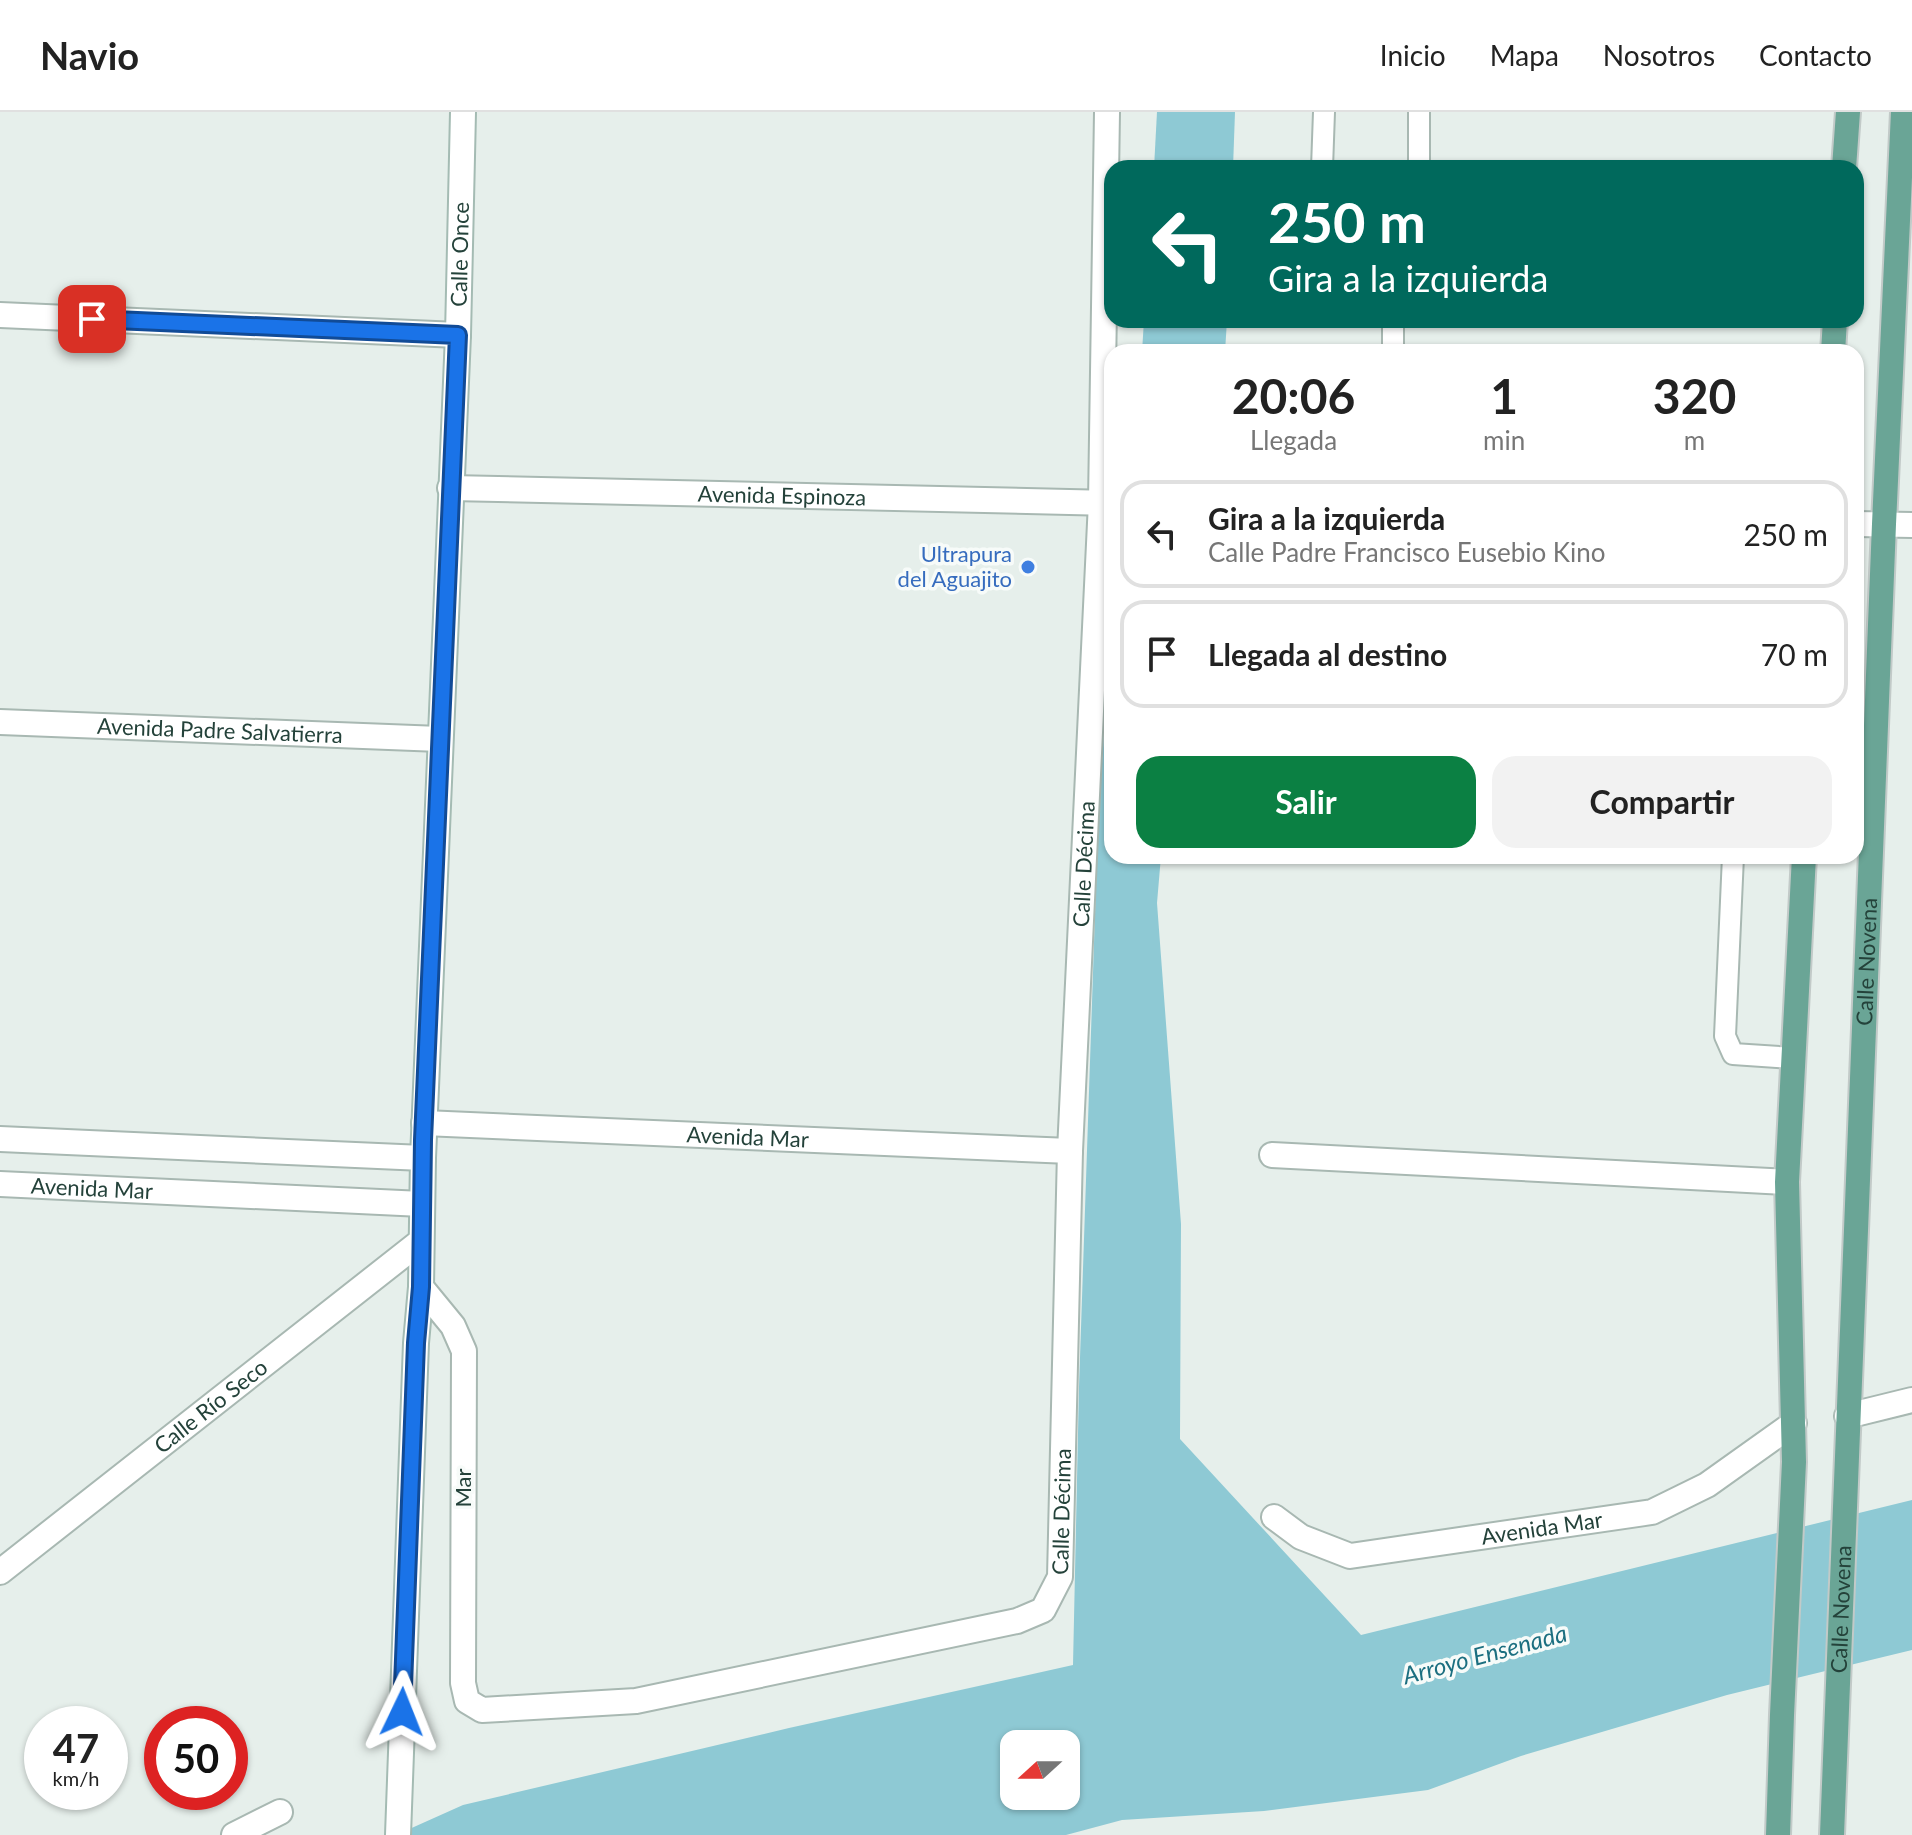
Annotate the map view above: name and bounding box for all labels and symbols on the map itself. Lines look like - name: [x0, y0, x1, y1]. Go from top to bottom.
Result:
- street label: Calle Once: [445, 202, 474, 307]
- pin: [58, 285, 126, 353]
- street label: Avenida Espinoza: [698, 480, 866, 510]
- place label: Ultrapura del Aguajito: [898, 540, 1012, 592]
- marker: Ultrapura del Aguajito: [1019, 558, 1037, 576]
- street label: Avenida Padre Salvatierra: [96, 712, 343, 748]
- street label: Calle Décima: [1067, 800, 1100, 928]
- street label: Calle Novena: [1850, 897, 1882, 1026]
- street label: Avenida Mar: [686, 1120, 809, 1153]
- street label: Avenida Mar: [30, 1171, 154, 1204]
- street label: Calle Río Seco: [148, 1353, 272, 1459]
- street label: Calle Décima: [1046, 1448, 1076, 1575]
- street label: Mar: [449, 1468, 476, 1508]
- street label: Avenida Mar: [1479, 1505, 1604, 1550]
- street label: Calle Novena: [1824, 1545, 1856, 1674]
- water label: Arroyo Ensenada: [1398, 1618, 1570, 1690]
- position arrow: [360, 1670, 444, 1754]
- speed limit sign: 50: [144, 1706, 248, 1810]
- north arrow: [1000, 1730, 1080, 1810]

